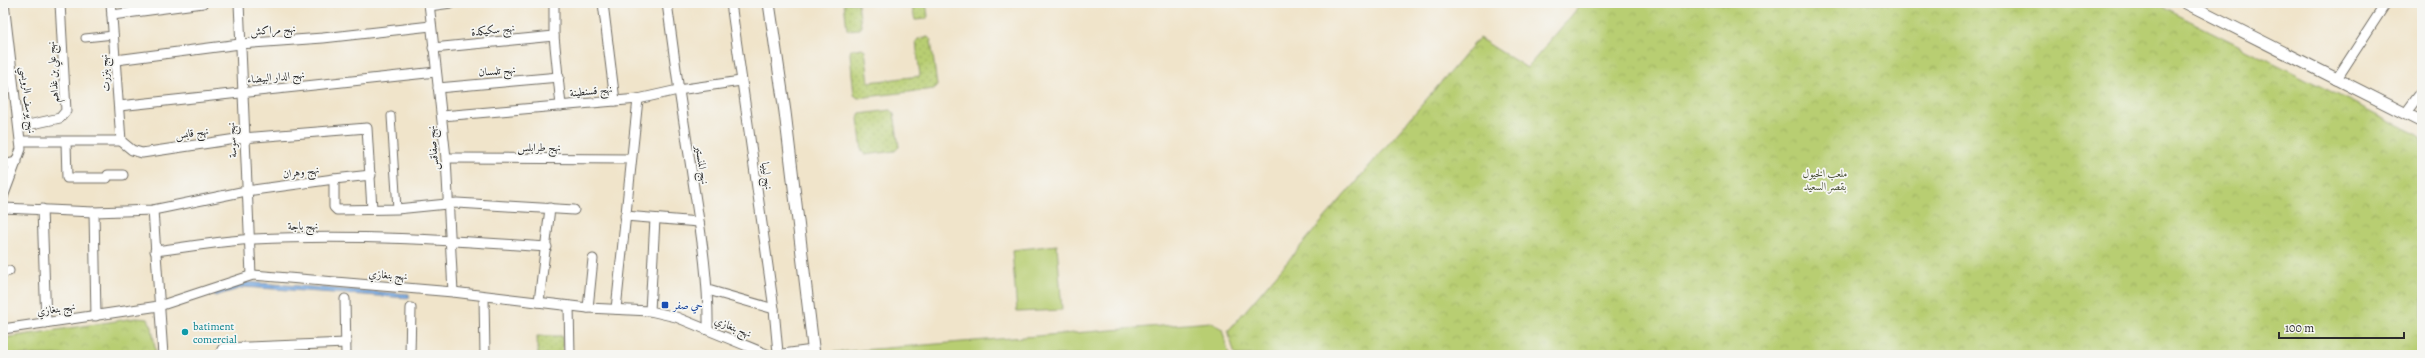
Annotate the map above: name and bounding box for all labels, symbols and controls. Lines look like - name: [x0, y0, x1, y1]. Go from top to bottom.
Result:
- street label: نهج سكيكدة: [470, 20, 516, 43]
- street label: نهج مراكش: [250, 21, 296, 42]
- street label: نهج علي بن غذاهم: [43, 40, 66, 103]
- street label: نهج بنزرت: [96, 53, 117, 92]
- street label: نهج تلمسان: [478, 62, 517, 83]
- street label: نهج يوسف الرويسي: [13, 66, 40, 135]
- street label: نهج الدار البيضاء: [247, 67, 306, 90]
- street label: نهج قسنطينة: [569, 81, 613, 104]
- street label: نهج سوسة: [224, 122, 243, 158]
- street label: نهج قابس: [174, 123, 210, 146]
- street label: نهج صفاقس: [424, 125, 445, 171]
- street label: نهج طرابلس: [517, 140, 561, 158]
- street label: نهج المنستير: [688, 144, 712, 186]
- street label: نهج ليبيا: [755, 161, 776, 191]
- street label: نهج وهران: [282, 162, 321, 185]
- park label: ملعب الخيول بقصر السعيد: [1803, 166, 1847, 194]
- street label: نهج باجة: [288, 218, 318, 237]
- street label: نهج بنغازي: [368, 266, 408, 287]
- place label: حي صفر: [672, 298, 703, 314]
- street label: نهج بنغازي: [36, 299, 77, 322]
- marker: حي صفر: [660, 300, 670, 310]
- street label: نهج بنغازي: [711, 313, 754, 344]
- scale bar: [2279, 314, 2404, 340]
- place label: batiment comercial: [193, 319, 237, 347]
- text: 100 m: [2285, 320, 2314, 336]
- marker: batiment comercial: [180, 327, 190, 337]

